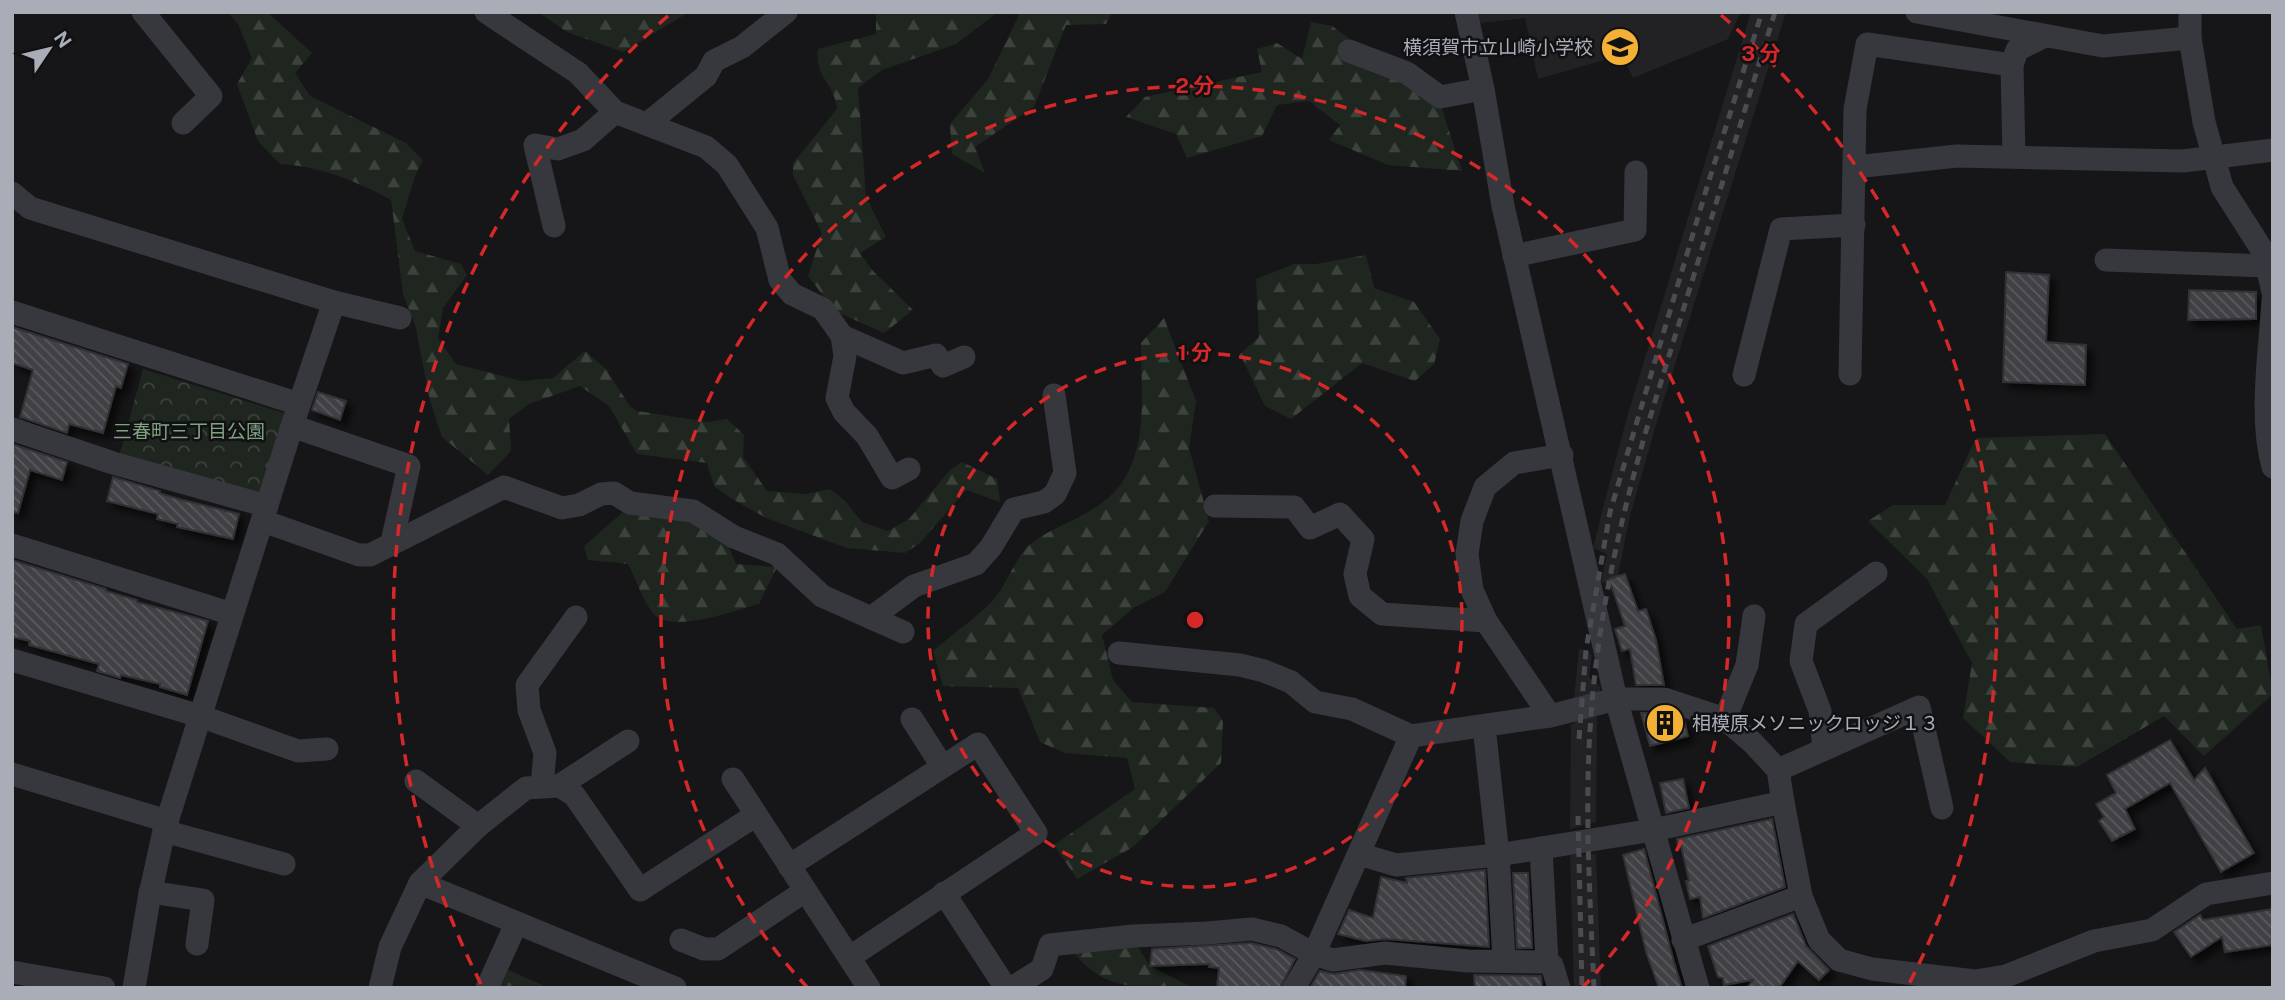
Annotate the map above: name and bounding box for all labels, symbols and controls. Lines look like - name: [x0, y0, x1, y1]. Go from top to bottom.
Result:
- north arrow: [14, 14, 84, 84]
- school or university icon: 横須賀市立山崎小学校: [1599, 26, 1641, 68]
- text: N: [50, 27, 76, 52]
- place label: 横須賀市立山崎小学校: [1403, 36, 1593, 58]
- text: 3 分: [1741, 41, 1781, 66]
- text: 2 分: [1175, 73, 1215, 98]
- text: 1 分: [1178, 340, 1212, 365]
- park label: 三春町三丁目公園: [113, 420, 265, 442]
- centre of rings: [1183, 608, 1207, 632]
- building icon: 相模原メソニックロッジ１３: [1644, 702, 1686, 744]
- place label: 相模原メソニックロッジ１３: [1692, 712, 1939, 734]

